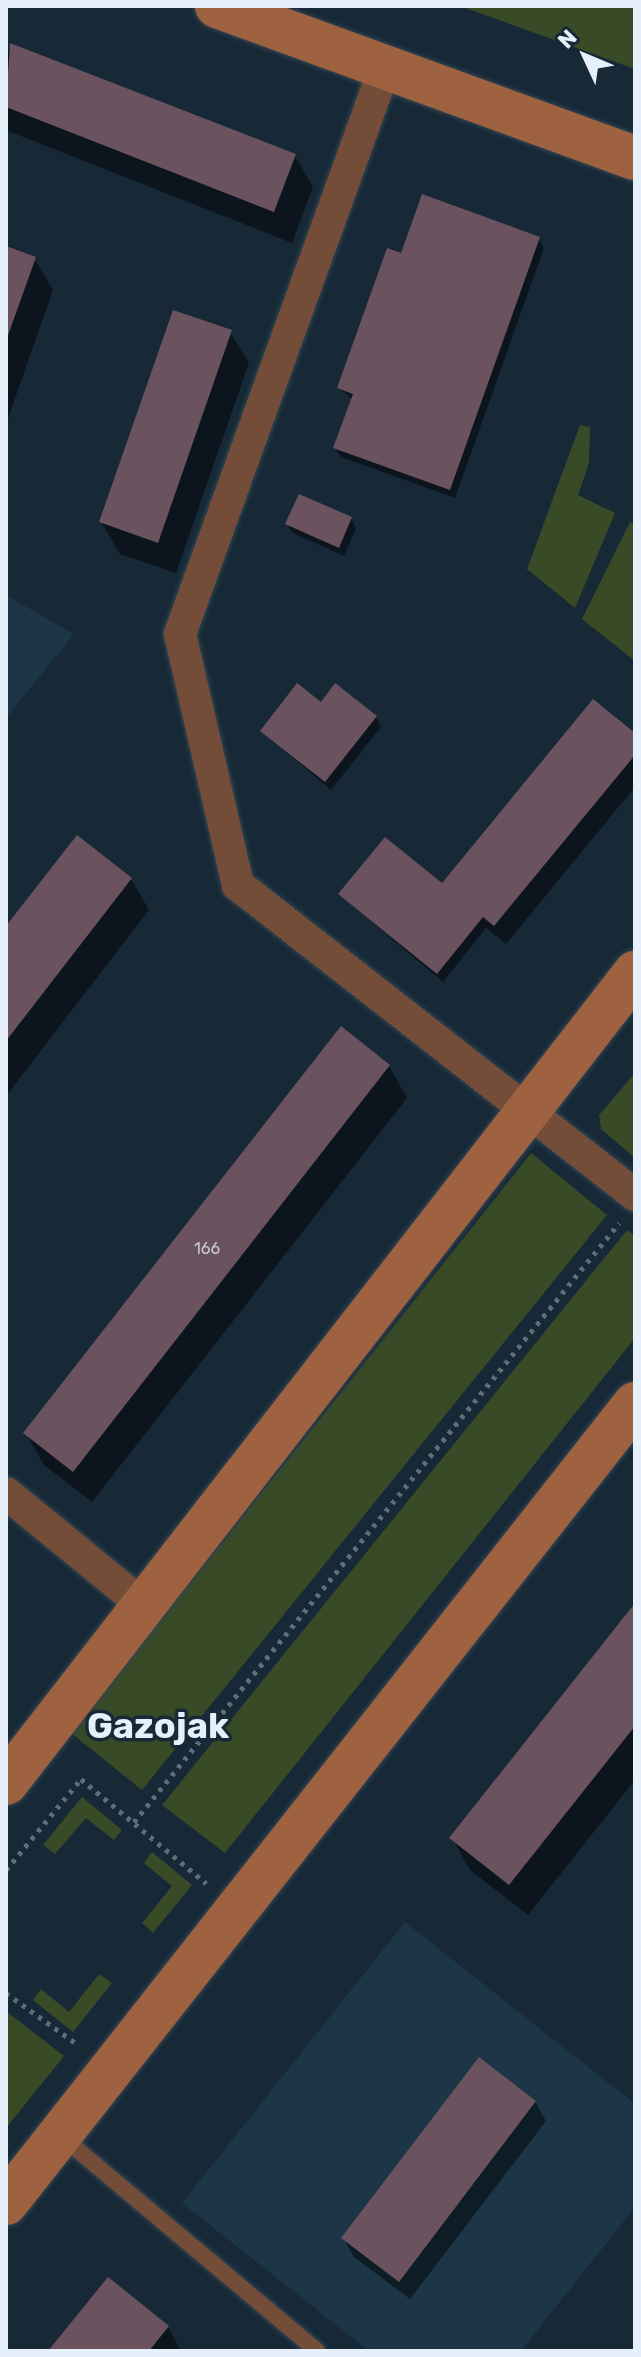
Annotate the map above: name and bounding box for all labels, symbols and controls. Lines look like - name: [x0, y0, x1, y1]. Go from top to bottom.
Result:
- north arrow: [545, 16, 625, 96]
- text: N: [552, 24, 583, 54]
- house number: 166: [194, 1239, 220, 1259]
- district label: Gazojak: [87, 1704, 229, 1748]

